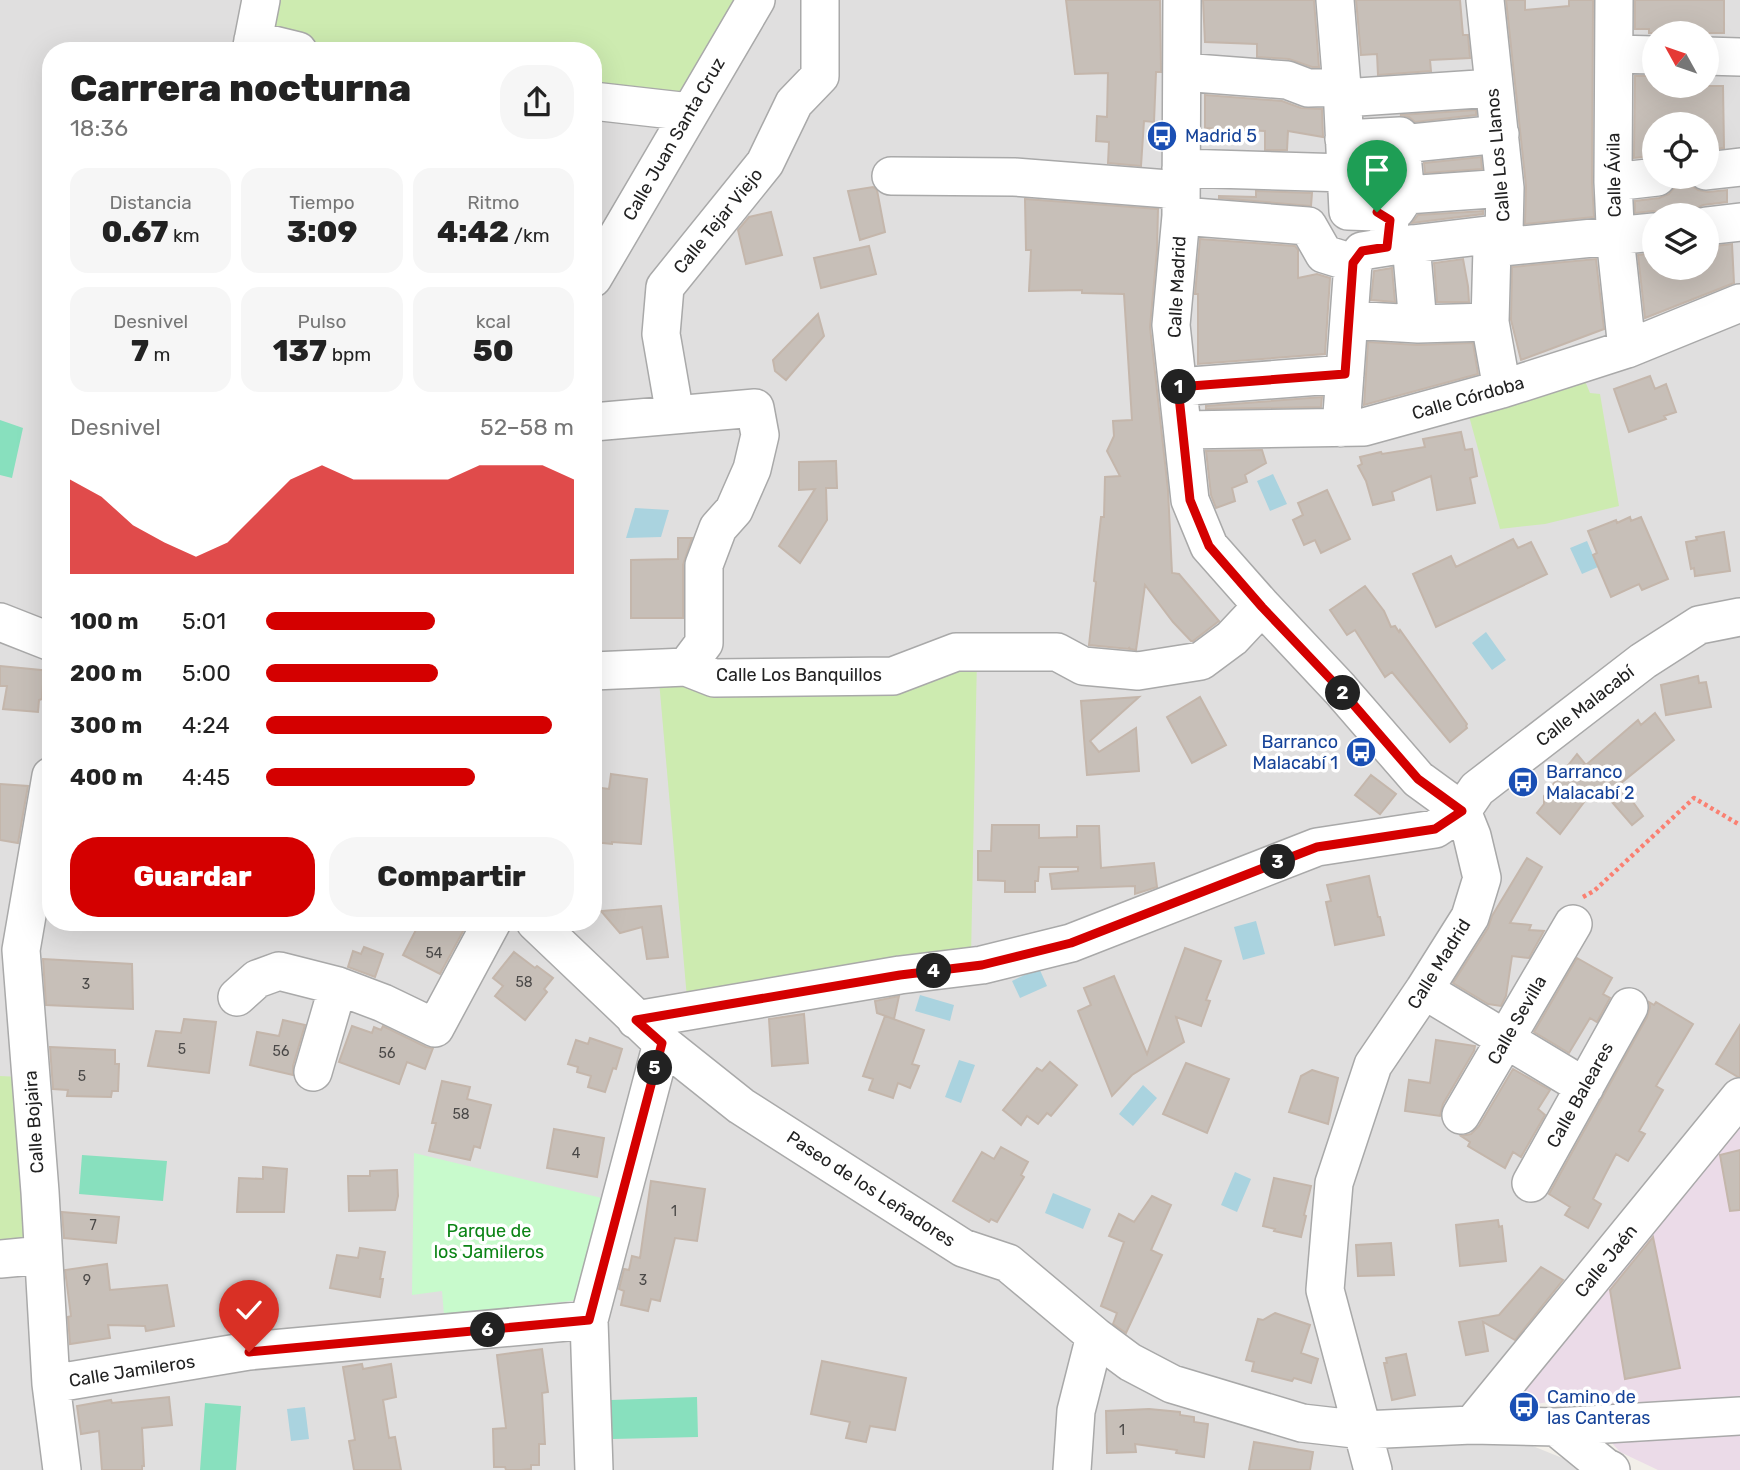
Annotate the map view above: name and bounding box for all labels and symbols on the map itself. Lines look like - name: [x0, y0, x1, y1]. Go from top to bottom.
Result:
- north arrow: [1642, 21, 1718, 98]
- street label: Calle Juan Santa Cruz: [618, 54, 730, 224]
- street label: Calle Los Llanos: [1481, 87, 1515, 223]
- bus stop icon: Madrid 5: [1145, 119, 1179, 153]
- place label: Madrid 5: [1185, 125, 1257, 147]
- street label: Calle Ávila: [1602, 132, 1626, 218]
- pin: [1347, 140, 1407, 212]
- street label: Calle Tejar Viejo: [669, 164, 767, 278]
- street label: Calle Madrid: [1163, 235, 1191, 339]
- pin: 1: [1162, 370, 1196, 404]
- street label: Calle Córdoba: [1409, 371, 1527, 425]
- street label: Calle Malacabí: [1531, 660, 1640, 751]
- street label: Calle Los Banquillos: [716, 664, 882, 686]
- pin: 2: [1326, 676, 1360, 710]
- place label: Barranco Malacabí 1: [1252, 731, 1338, 774]
- bus stop icon: Barranco Malacabí 1: [1344, 735, 1378, 769]
- place label: Barranco Malacabí 2: [1546, 761, 1634, 804]
- bus stop icon: Barranco Malacabí 2: [1506, 765, 1540, 799]
- pin: 3: [1260, 844, 1296, 880]
- street label: Calle Madrid: [1403, 915, 1475, 1013]
- house number: 54: [425, 945, 443, 962]
- pin: 4: [916, 954, 951, 988]
- street label: Calle Sevilla: [1483, 972, 1551, 1068]
- house number: 58: [515, 974, 533, 991]
- house number: 3: [82, 976, 90, 993]
- street label: Calle Baleares: [1542, 1038, 1618, 1152]
- house number: 5: [178, 1041, 186, 1058]
- house number: 56: [273, 1043, 289, 1060]
- house number: 56: [379, 1045, 395, 1062]
- pin: 5: [638, 1050, 672, 1086]
- house number: 5: [78, 1068, 86, 1085]
- street label: Calle Bojaira: [19, 1070, 49, 1174]
- house number: 58: [452, 1106, 470, 1123]
- street label: Paseo de los Leñadores: [783, 1126, 959, 1252]
- house number: 4: [572, 1145, 581, 1162]
- house number: 1: [671, 1203, 677, 1220]
- house number: 7: [89, 1217, 97, 1234]
- park label: Parque de los Jamileros: [434, 1220, 544, 1263]
- street label: Calle Jaén: [1570, 1220, 1642, 1302]
- house number: 9: [83, 1272, 91, 1289]
- house number: 3: [639, 1272, 647, 1289]
- pin: [219, 1280, 279, 1352]
- pin: 6: [470, 1312, 505, 1348]
- street label: Calle Jamileros: [67, 1350, 197, 1392]
- place label: Camino de las Canteras: [1547, 1386, 1651, 1429]
- bus stop icon: Camino de las Canteras: [1507, 1390, 1541, 1424]
- house number: 1: [1119, 1422, 1125, 1439]

